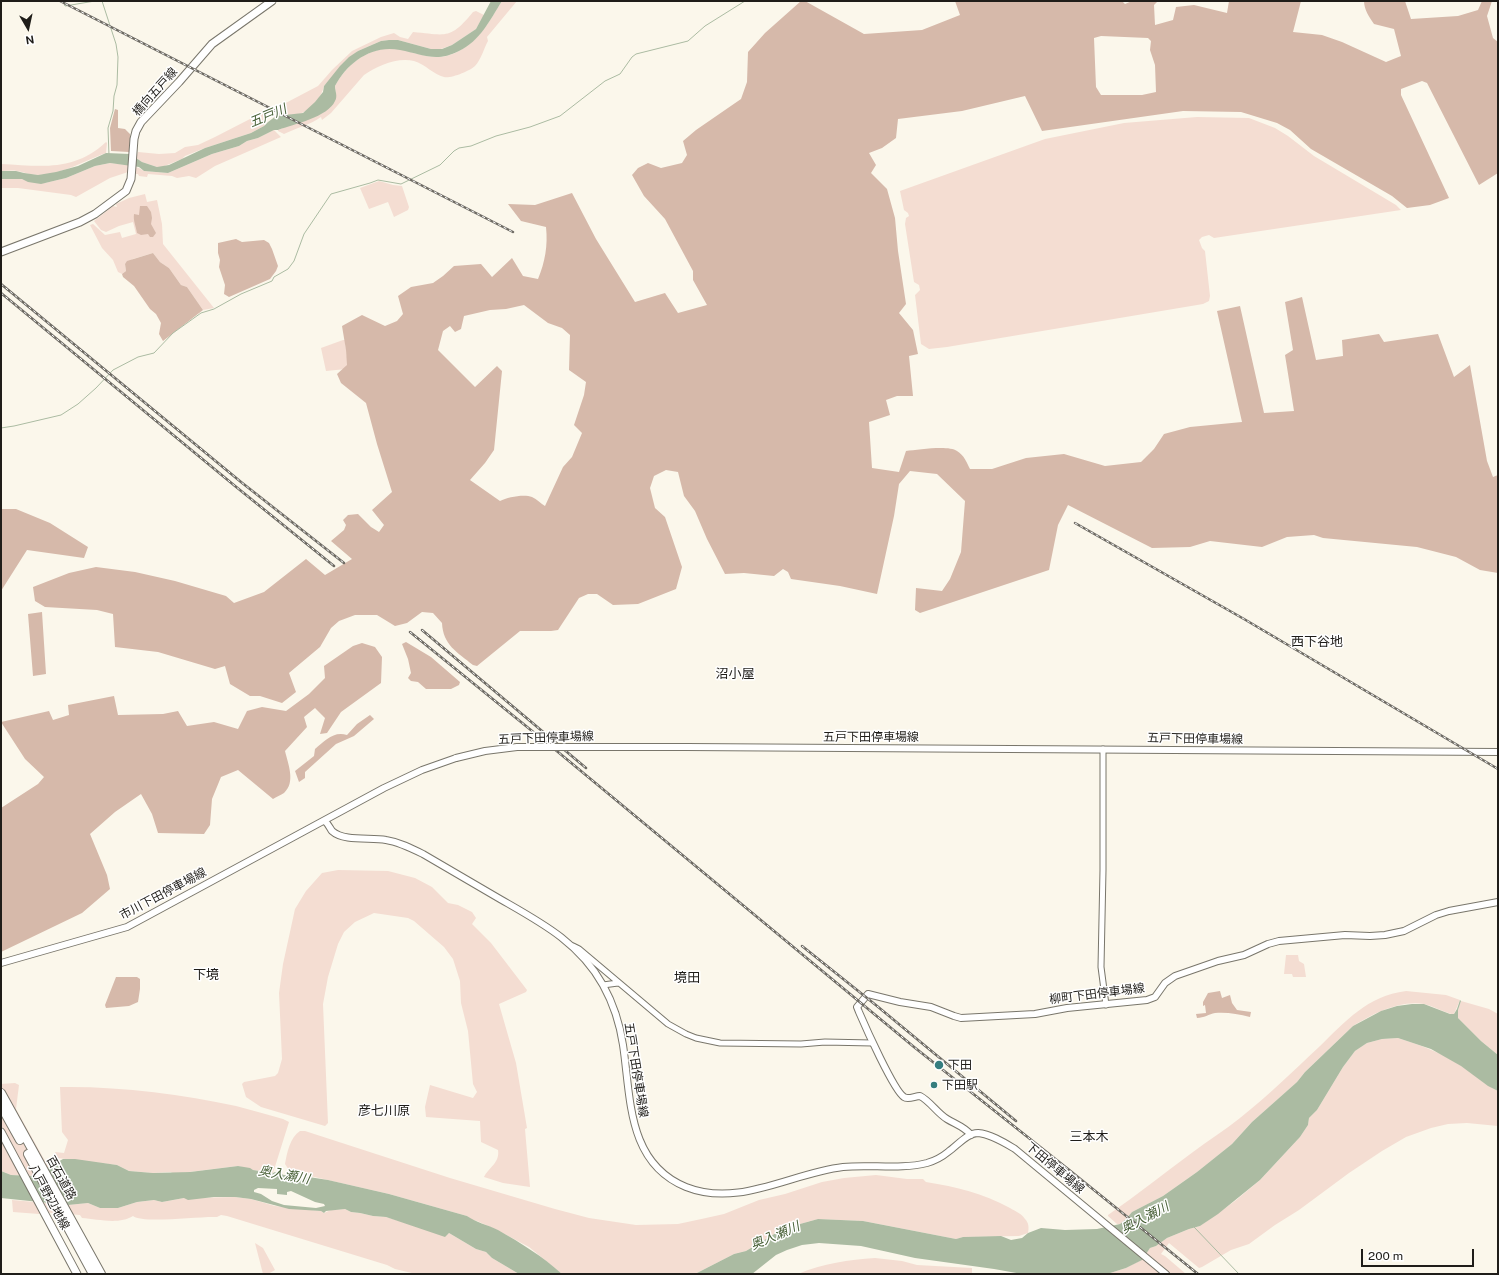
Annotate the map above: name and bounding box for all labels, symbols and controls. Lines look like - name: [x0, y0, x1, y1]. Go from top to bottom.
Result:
- north arrow: [8, 8, 48, 48]
- text: N: [25, 33, 35, 46]
- street label: 橋向五戸線: [130, 65, 180, 119]
- water label: 五戸川: [247, 101, 289, 131]
- district label: 西下谷地: [1291, 634, 1343, 650]
- district label: 沼小屋: [716, 666, 754, 682]
- street label: 五戸下田停車場線: [498, 729, 594, 747]
- street label: 五戸下田停車場線: [823, 730, 919, 744]
- street label: 五戸下田停車場線: [1147, 731, 1243, 747]
- street label: 市川下田停車場線: [117, 865, 209, 923]
- district label: 下境: [193, 967, 219, 983]
- district label: 境田: [674, 970, 700, 986]
- street label: 柳町下田停車場線: [1048, 981, 1146, 1007]
- street label: 五戸下田停車場線: [621, 1021, 651, 1119]
- place label: 下田: [948, 1058, 972, 1072]
- marker: 下田: [933, 1059, 945, 1071]
- place label: 下田駅: [942, 1078, 978, 1092]
- marker: 下田駅: [929, 1080, 939, 1090]
- district label: 彦七川原: [358, 1103, 410, 1119]
- district label: 三本木: [1070, 1129, 1108, 1145]
- street label: 下田停車場線: [1023, 1139, 1087, 1197]
- street label: 百石道路: [43, 1154, 79, 1202]
- street label: 八戸野辺地線: [26, 1162, 72, 1232]
- water label: 奥入瀬川: [257, 1163, 311, 1187]
- water label: 奥入瀬川: [1118, 1199, 1172, 1237]
- water label: 奥入瀬川: [748, 1219, 802, 1253]
- scale bar: [1363, 1241, 1476, 1267]
- text: 200 m: [1368, 1249, 1403, 1263]

